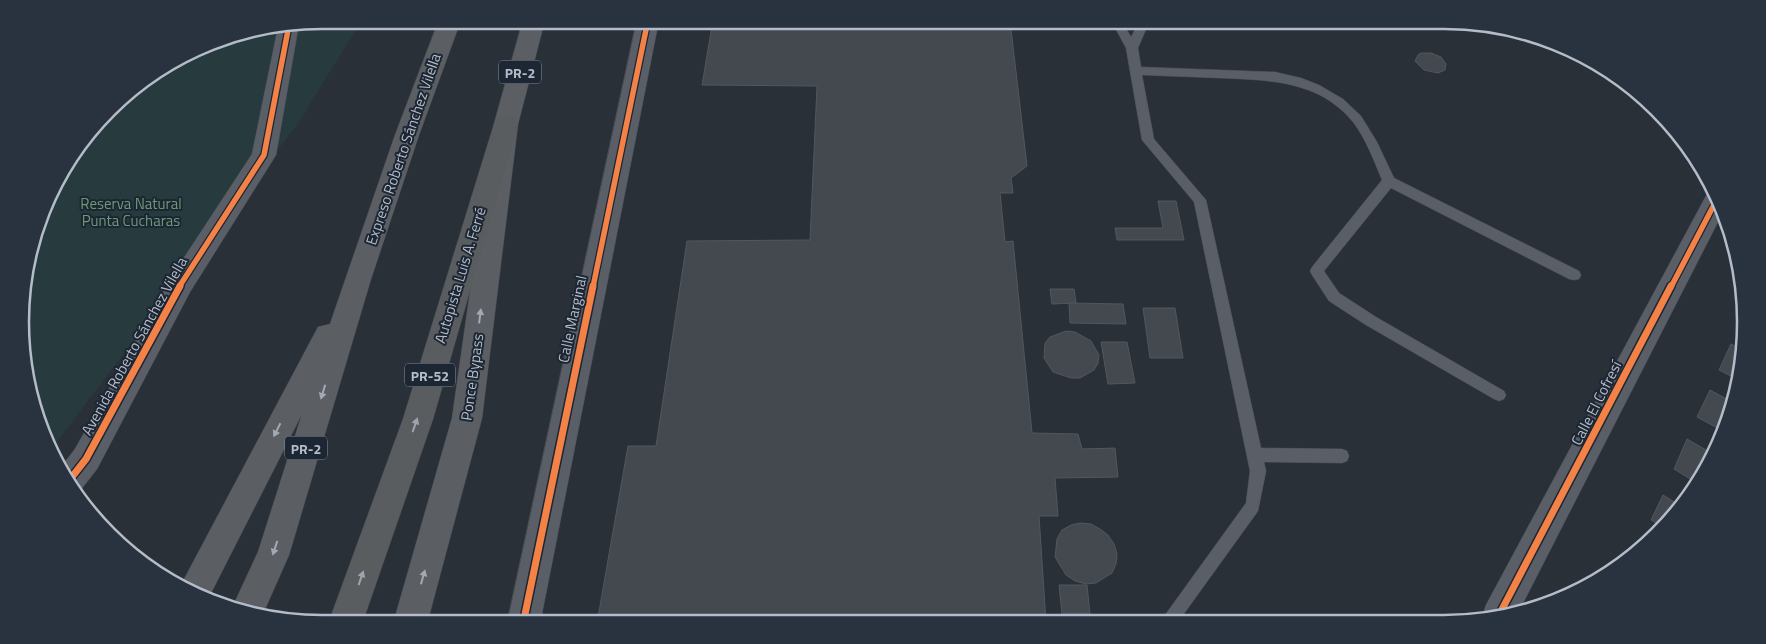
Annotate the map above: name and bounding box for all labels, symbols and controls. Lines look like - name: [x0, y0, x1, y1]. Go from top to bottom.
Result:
- street label: Expreso Roberto Sánchez Vilella: [359, 50, 447, 248]
- road number: PR-2: [499, 61, 541, 84]
- park label: Reserva Natural Punta Cucharas: [80, 192, 182, 232]
- street label: Autopista Luis A. Ferré: [428, 204, 492, 346]
- street label: Avenida Roberto Sánchez Vilella: [75, 252, 193, 440]
- street label: Calle Marginal: [552, 273, 592, 365]
- one-way arrow: [476, 308, 484, 324]
- street label: Ponce Bypass: [454, 332, 490, 422]
- street label: Calle El Cofresí: [1565, 355, 1628, 449]
- road number: PR-52: [405, 364, 455, 386]
- one-way arrow: [319, 385, 326, 400]
- one-way arrow: [411, 417, 419, 432]
- one-way arrow: [273, 423, 281, 437]
- road number: PR-2: [285, 436, 327, 459]
- one-way arrow: [271, 540, 278, 555]
- one-way arrow: [419, 569, 427, 584]
- one-way arrow: [357, 570, 365, 585]

